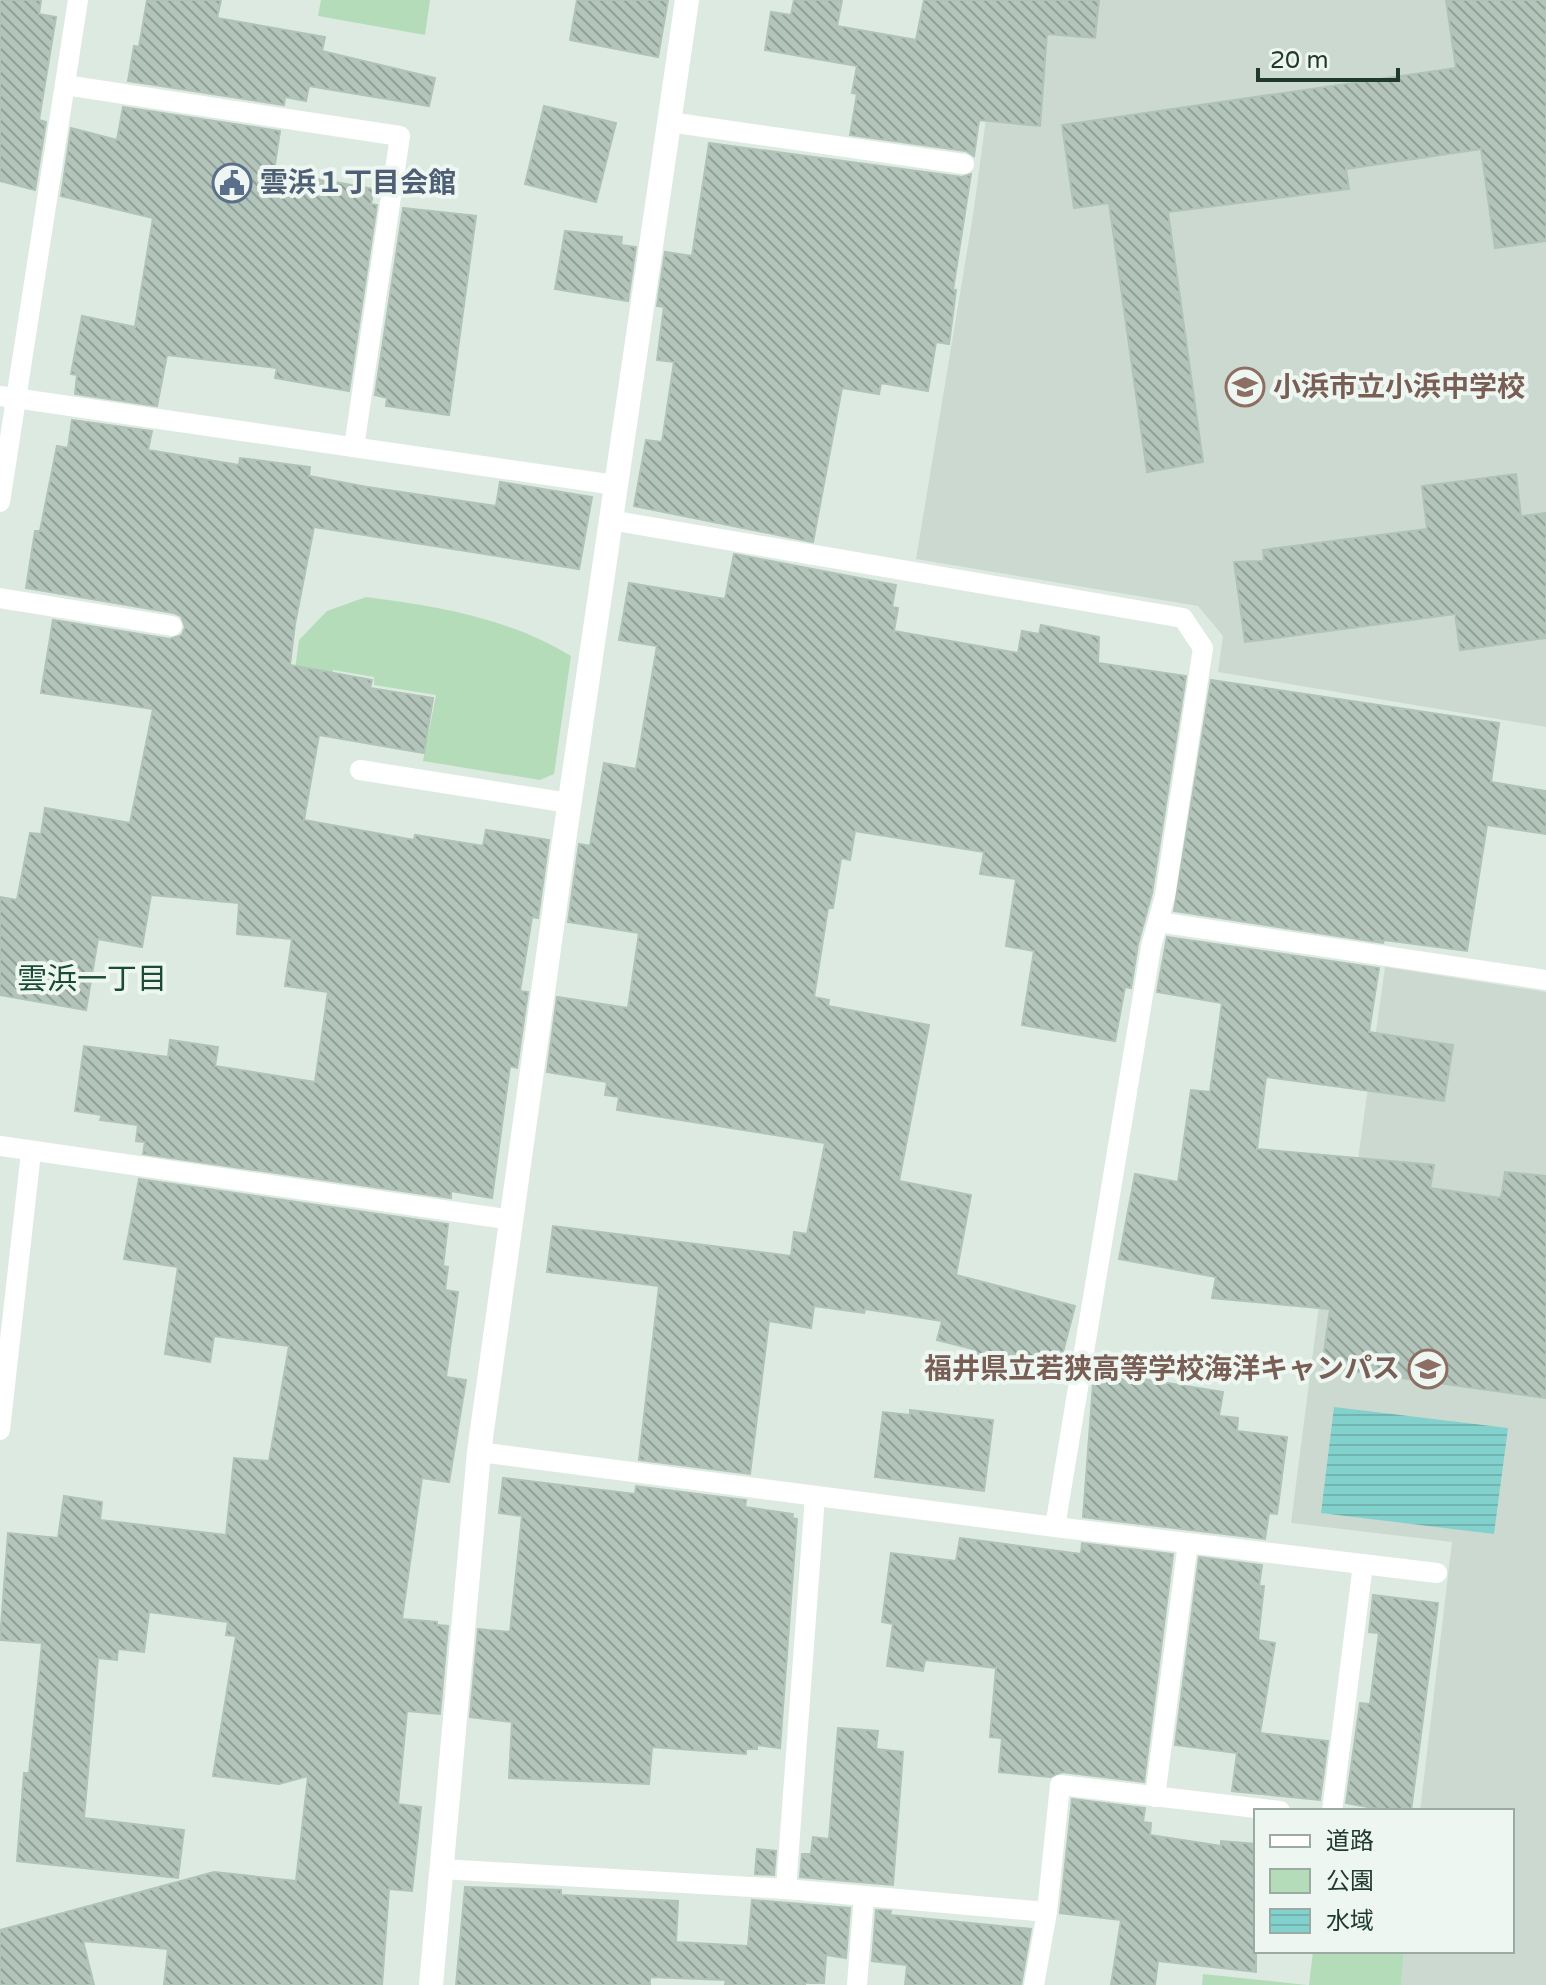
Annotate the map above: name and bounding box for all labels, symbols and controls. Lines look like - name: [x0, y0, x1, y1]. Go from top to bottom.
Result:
- scale bar: [1258, 32, 1398, 82]
- text: 20 m: [1270, 46, 1328, 75]
- public building icon: 雲浜１丁目会館: [211, 162, 253, 204]
- place label: 雲浜１丁目会館: [260, 166, 456, 200]
- school or university icon: 小浜市立小浜中学校: [1224, 366, 1266, 408]
- place label: 小浜市立小浜中学校: [1273, 370, 1525, 404]
- district label: 雲浜一丁目: [17, 961, 167, 998]
- school or university icon: 福井県立若狭高等学校海洋キャンパス: [1407, 1348, 1449, 1390]
- place label: 福井県立若狭高等学校海洋キャンパス: [924, 1352, 1400, 1386]
- legend: [1254, 1809, 1514, 1953]
- text: 道路: [1326, 1827, 1374, 1856]
- text: 公園: [1326, 1867, 1374, 1896]
- text: 水域: [1326, 1907, 1374, 1936]

